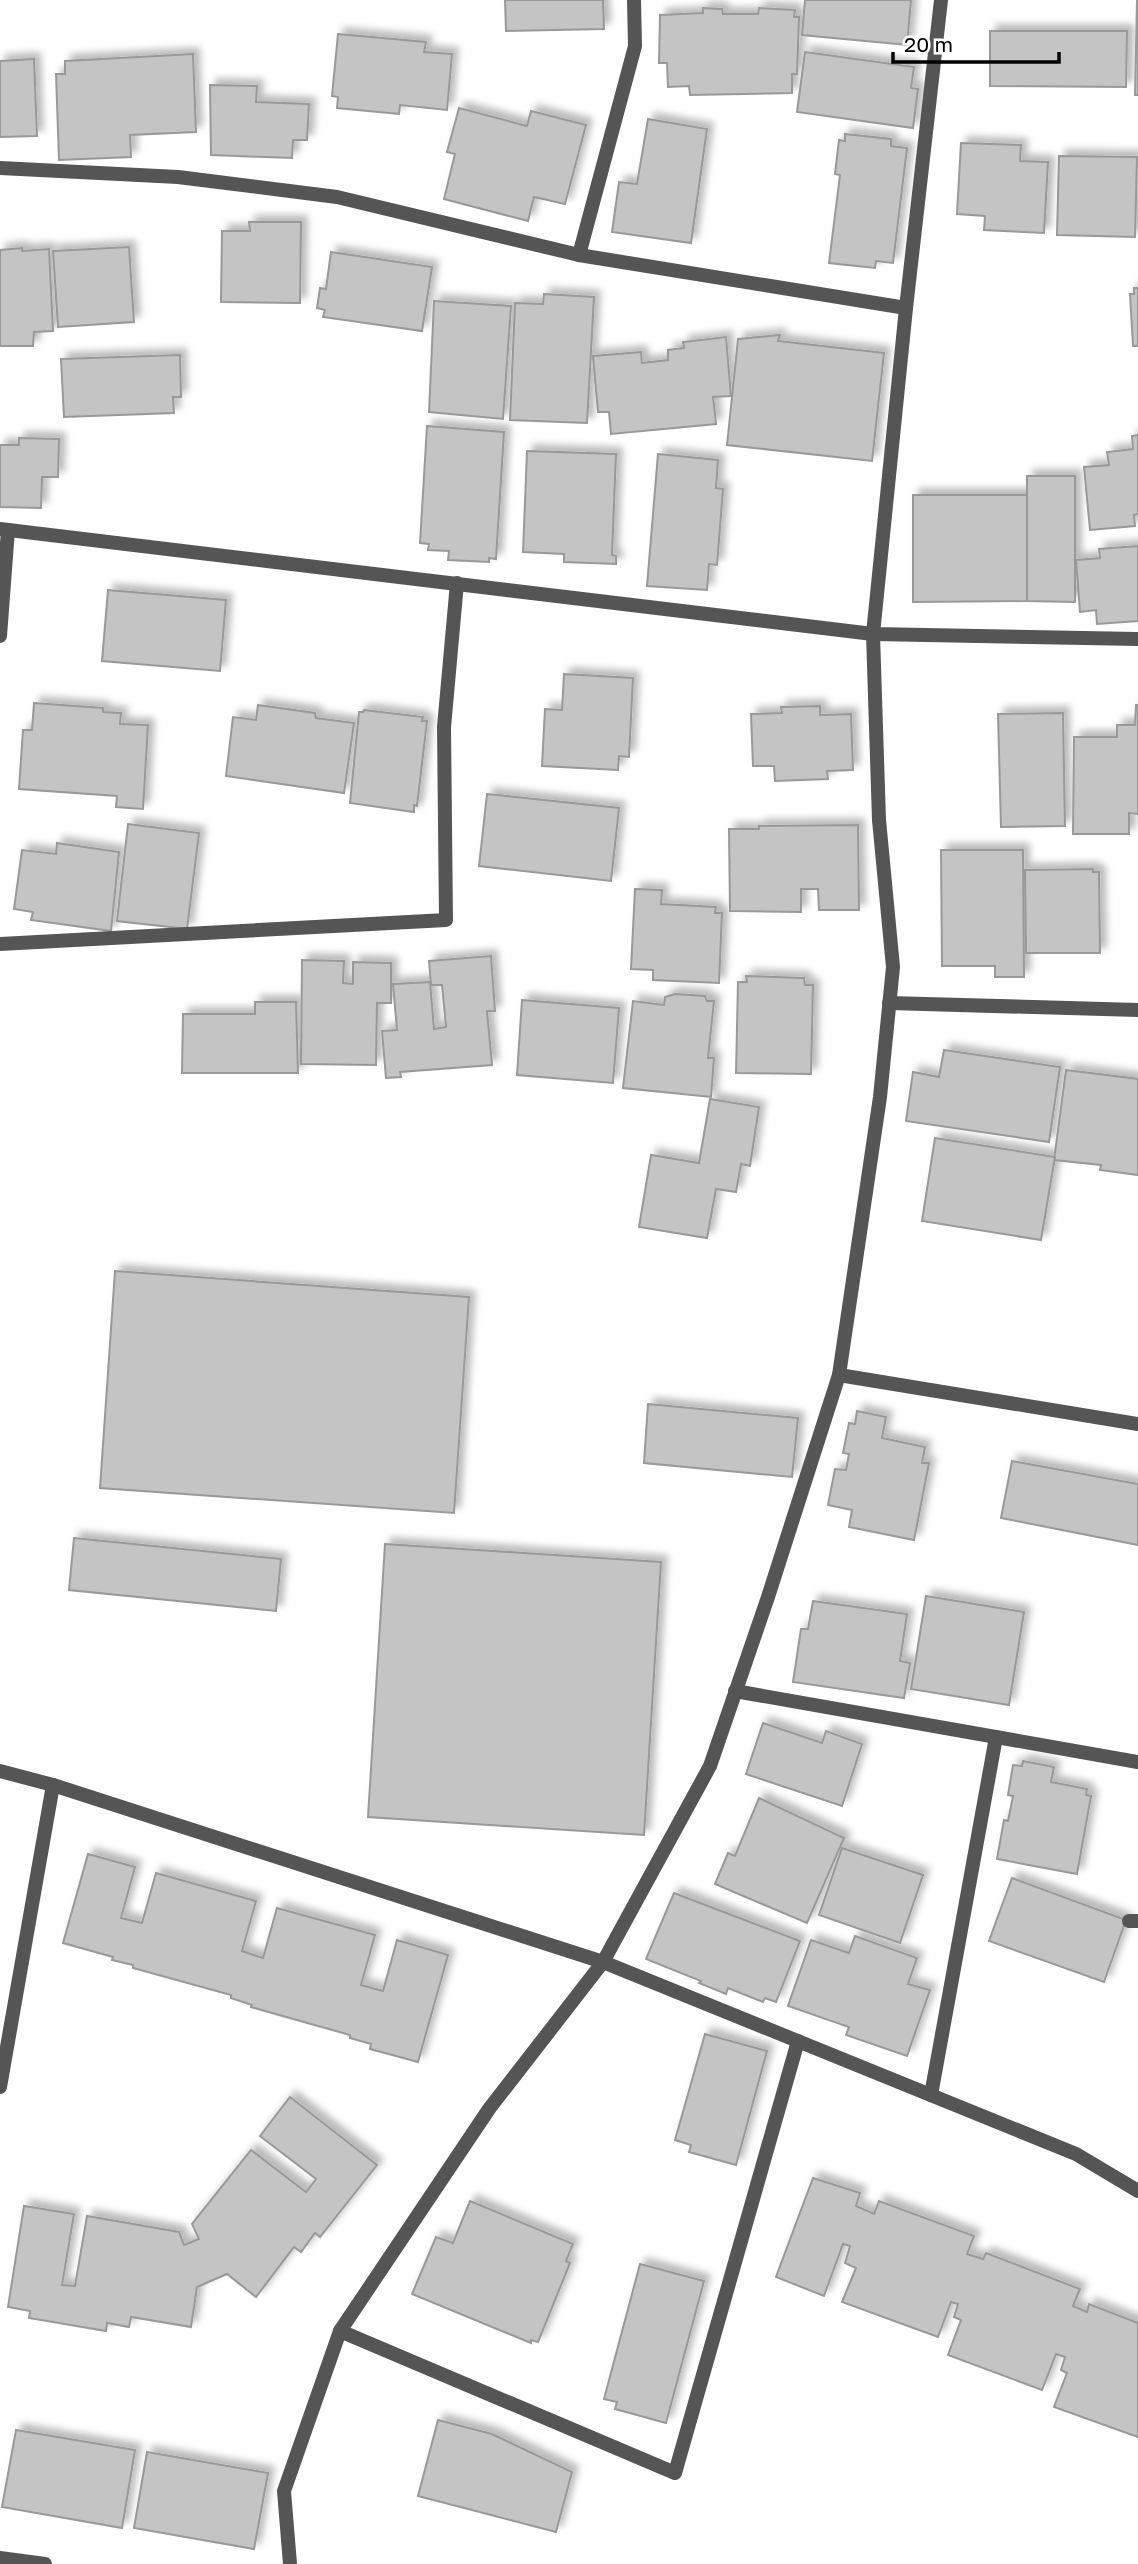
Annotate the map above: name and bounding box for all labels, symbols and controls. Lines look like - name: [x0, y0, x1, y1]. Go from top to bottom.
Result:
- scale bar: [893, 21, 1059, 65]
- text: 20 m: [904, 31, 953, 57]

